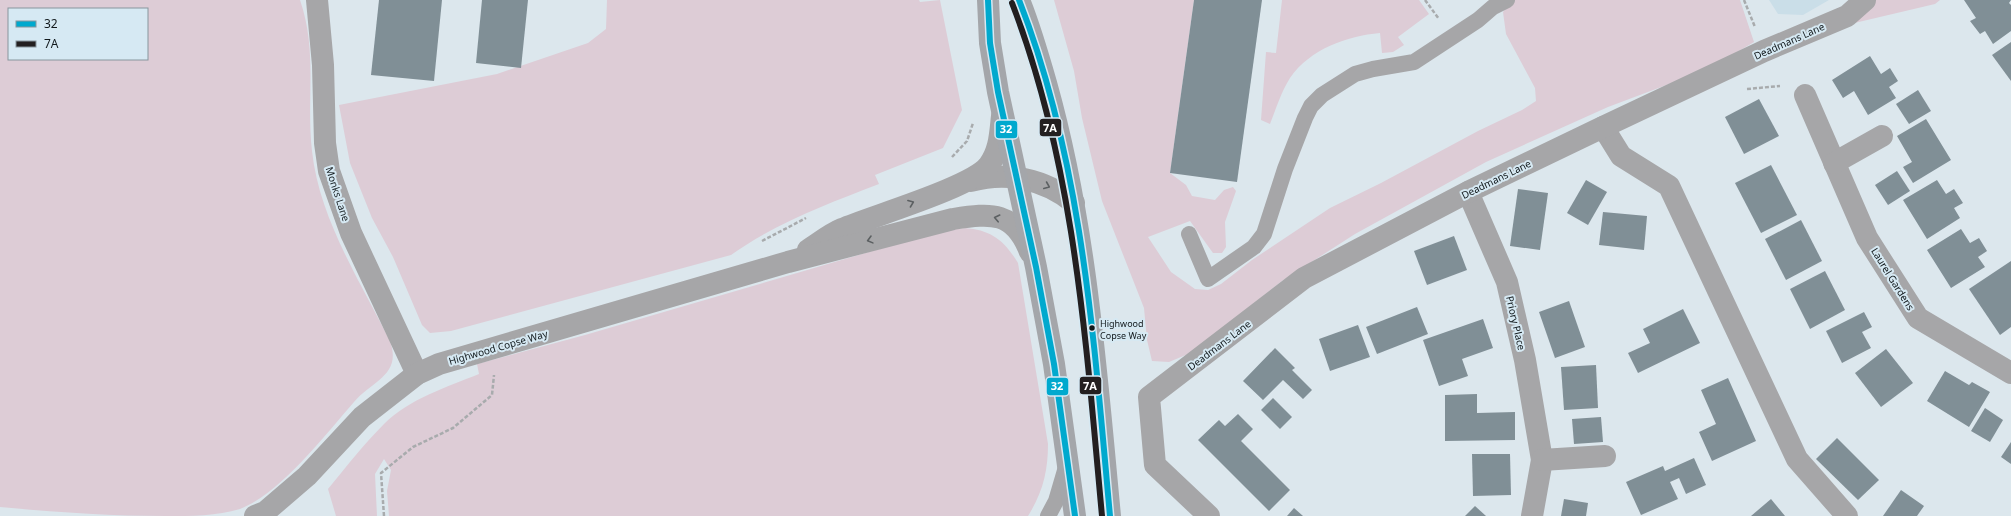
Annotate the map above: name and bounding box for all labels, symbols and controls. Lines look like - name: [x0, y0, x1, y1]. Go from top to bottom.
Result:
- legend: [8, 8, 148, 60]
- text: 32: [44, 15, 58, 32]
- street label: Deadmans Lane: [1751, 19, 1827, 63]
- text: 7A: [44, 35, 59, 52]
- line badge: 7A: [1039, 118, 1062, 137]
- line badge: 32: [995, 120, 1018, 139]
- text: 7A: [1043, 120, 1057, 135]
- text: 32: [1000, 121, 1012, 136]
- street label: Deadmans Lane: [1459, 156, 1533, 202]
- street label: Monks Lane: [323, 165, 354, 223]
- one-way arrow: [1042, 181, 1050, 189]
- one-way arrow: [907, 199, 914, 207]
- one-way arrow: [994, 214, 1000, 222]
- one-way arrow: [867, 236, 873, 244]
- street label: Laurel Gardens: [1868, 245, 1918, 313]
- street label: Priory Place: [1503, 294, 1529, 352]
- street label: Deadmans Lane: [1184, 316, 1254, 373]
- place label: Highwood Copse Way: [1100, 317, 1147, 342]
- marker: Highwood Copse Way: [1087, 323, 1097, 333]
- street label: Highwood Copse Way: [447, 326, 550, 368]
- line badge: 7A: [1079, 376, 1102, 395]
- line badge: 32: [1046, 377, 1069, 396]
- text: 32: [1051, 378, 1063, 393]
- text: 7A: [1083, 378, 1097, 393]

